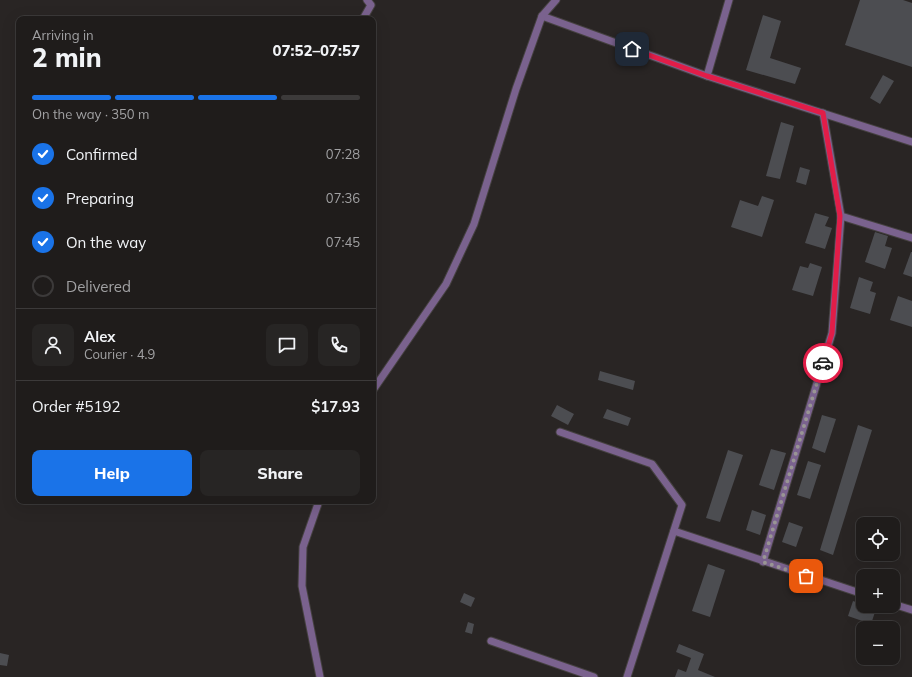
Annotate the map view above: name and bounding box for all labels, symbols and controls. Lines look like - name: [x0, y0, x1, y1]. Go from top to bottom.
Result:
- text: Arriving in: [32, 27, 94, 43]
- pin: [615, 32, 649, 66]
- icon: home: [621, 38, 643, 60]
- text: 2 min: [32, 41, 102, 74]
- text: 07:52–07:57: [273, 41, 360, 60]
- text: On the way · 350 m: [32, 106, 149, 122]
- icon: check: [32, 143, 54, 165]
- text: Confirmed: [66, 145, 137, 164]
- text: 07:28: [326, 146, 360, 162]
- icon: check: [32, 187, 54, 209]
- text: Preparing: [66, 189, 134, 208]
- text: 07:36: [326, 190, 360, 206]
- icon: check: [32, 231, 54, 253]
- text: On the way: [66, 233, 146, 252]
- text: 07:45: [326, 234, 360, 250]
- text: Delivered: [66, 277, 131, 296]
- button: person: [32, 324, 74, 366]
- button: chat: [266, 324, 308, 366]
- button: phone: [318, 324, 360, 366]
- text: Alex: [84, 327, 116, 346]
- courier: [803, 343, 843, 383]
- text: Courier · 4.9: [84, 346, 155, 362]
- icon: car: [812, 352, 834, 374]
- text: Order #5192: [32, 397, 120, 416]
- text: $17.93: [311, 397, 360, 416]
- button: Help: [32, 450, 192, 496]
- button: Share: [200, 450, 360, 496]
- map controls: [856, 517, 900, 665]
- button: locate: [856, 517, 900, 561]
- pin: [789, 559, 823, 593]
- icon: bag: [795, 565, 817, 587]
- button: +: [856, 569, 900, 613]
- button: −: [856, 621, 900, 665]

